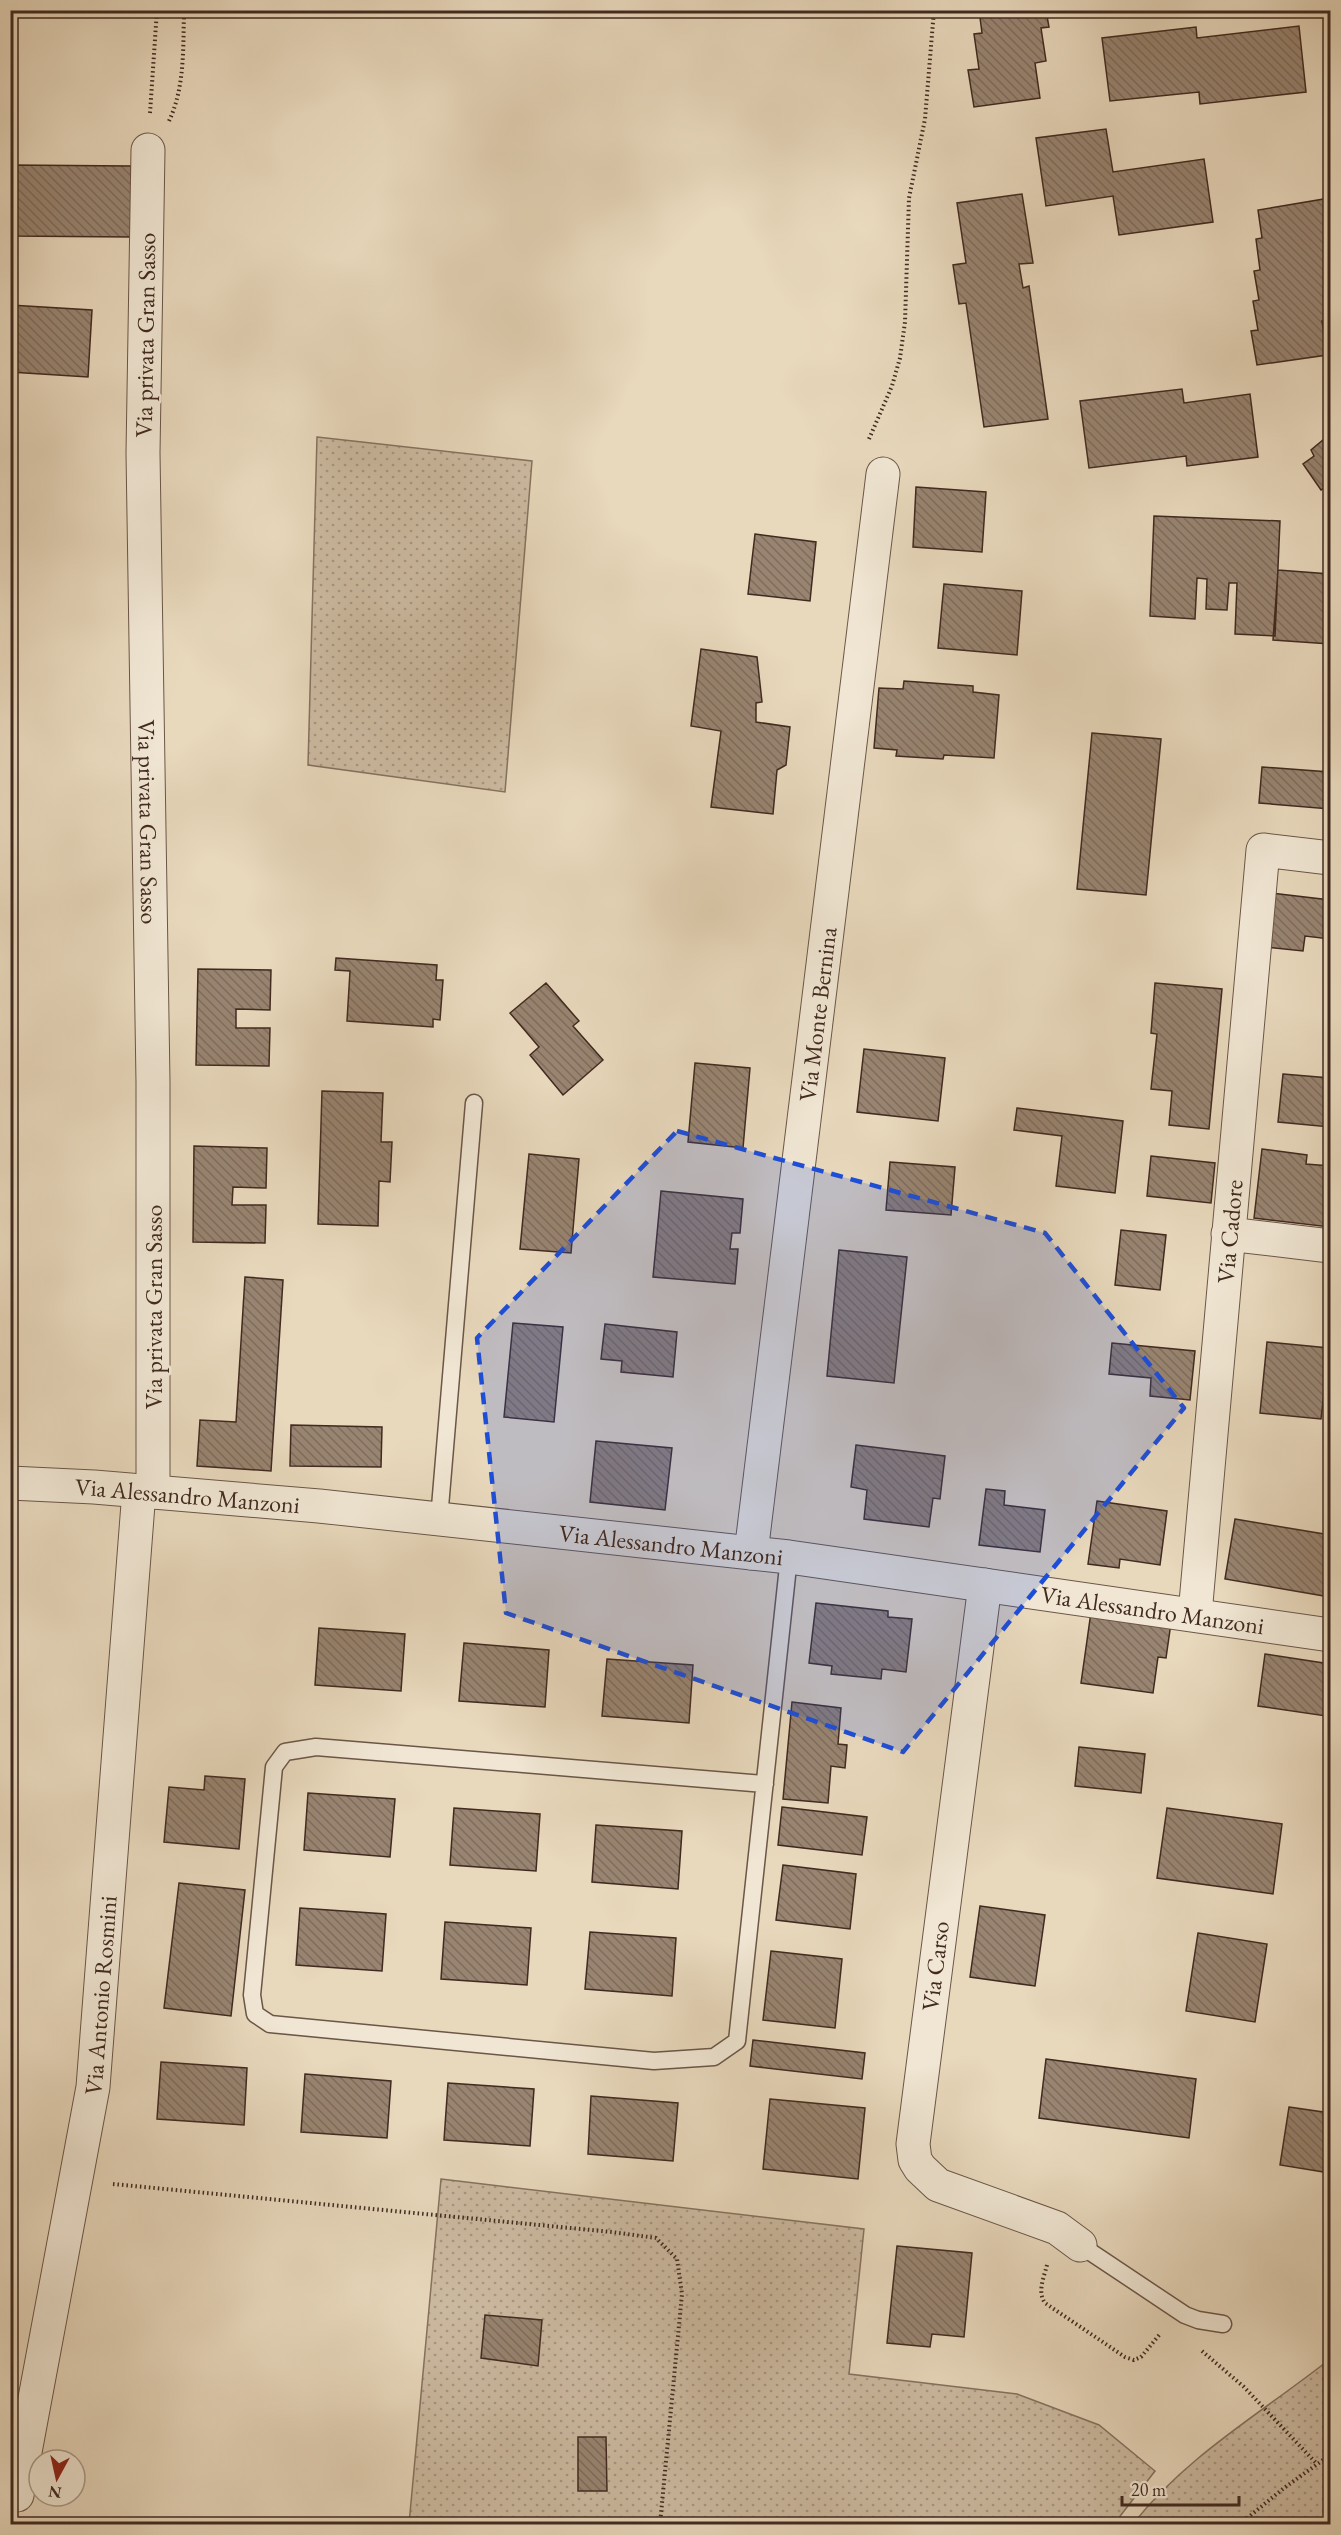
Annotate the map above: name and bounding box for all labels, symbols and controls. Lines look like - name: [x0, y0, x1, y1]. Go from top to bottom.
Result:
- street label: Via privata Gran Sasso: [128, 232, 162, 438]
- street label: Via privata Gran Sasso: [132, 719, 166, 925]
- street label: Via Monte Bernina: [791, 924, 843, 1103]
- street label: Via Cadore: [1209, 1178, 1249, 1285]
- street label: Via privata Gran Sasso: [138, 1205, 169, 1409]
- street label: Via Alessandro Manzoni: [75, 1471, 301, 1520]
- street label: Via Alessandro Manzoni: [557, 1517, 785, 1572]
- street label: Via Alessandro Manzoni: [1039, 1578, 1266, 1641]
- street label: Via Antonio Rosmini: [76, 1894, 123, 2098]
- street label: Via Carso: [914, 1919, 956, 2013]
- north arrow: [27, 2448, 87, 2508]
- scale bar: [1122, 2469, 1239, 2507]
- text: 20 m: [1131, 2478, 1166, 2501]
- text: N: [47, 2481, 63, 2504]

